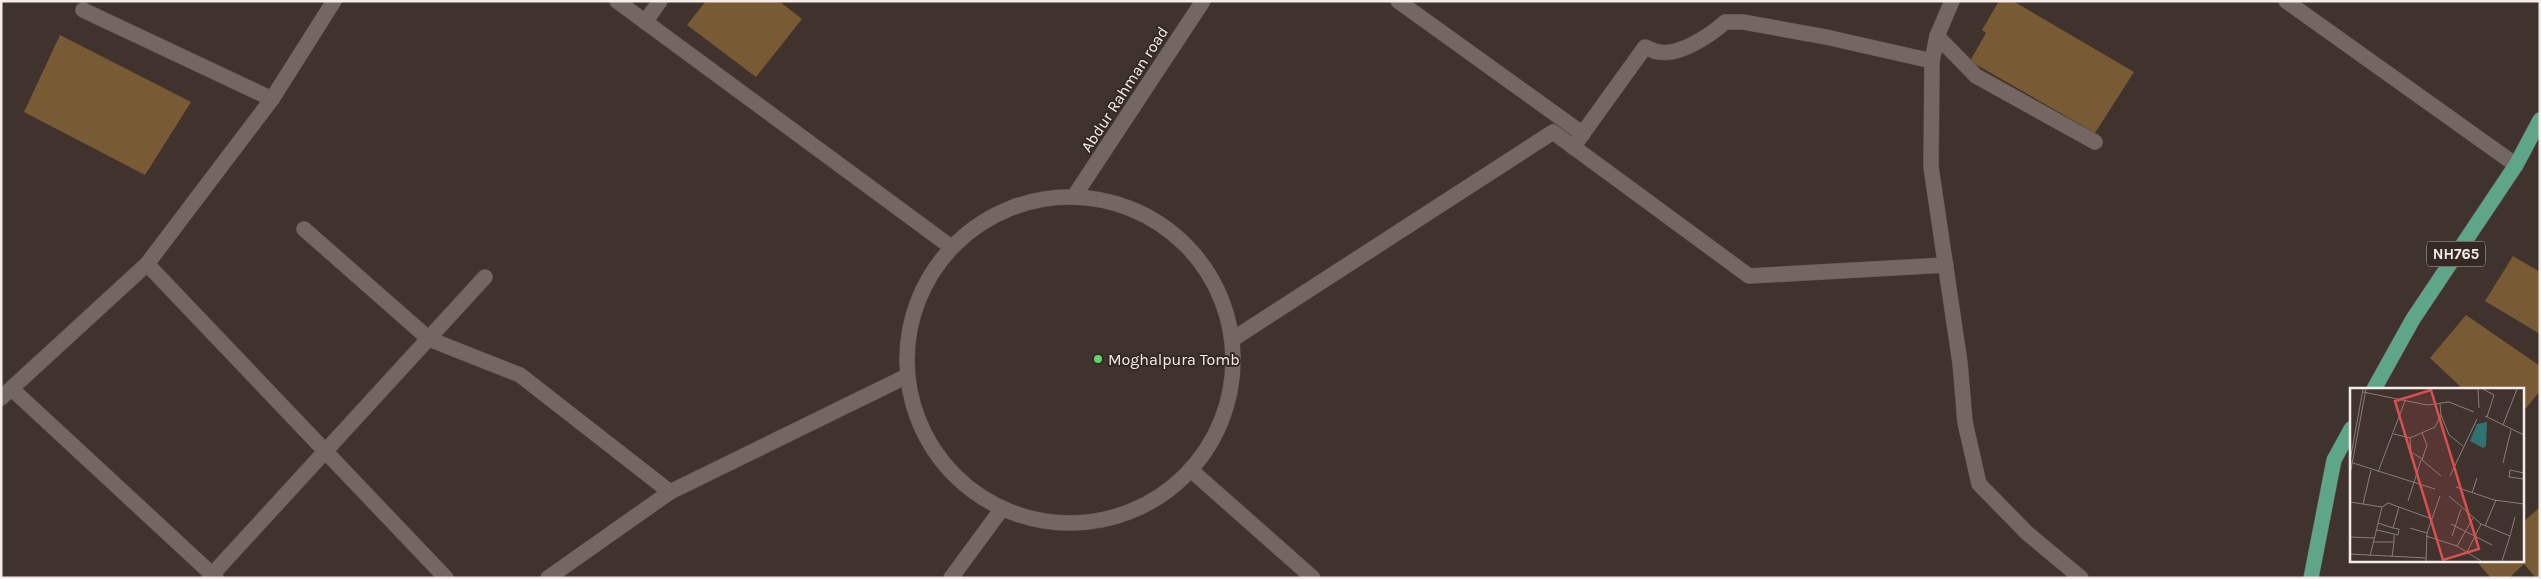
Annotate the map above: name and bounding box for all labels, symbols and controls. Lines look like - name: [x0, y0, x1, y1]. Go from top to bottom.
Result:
- street label: Abdur Rahman road: [1077, 23, 1172, 156]
- road number: NH765: [2427, 242, 2485, 266]
- place label: Moghalpura Tomb: [1108, 350, 1240, 369]
- marker: Moghalpura Tomb: [1092, 353, 1104, 365]
- inset map: [2350, 388, 2524, 562]

